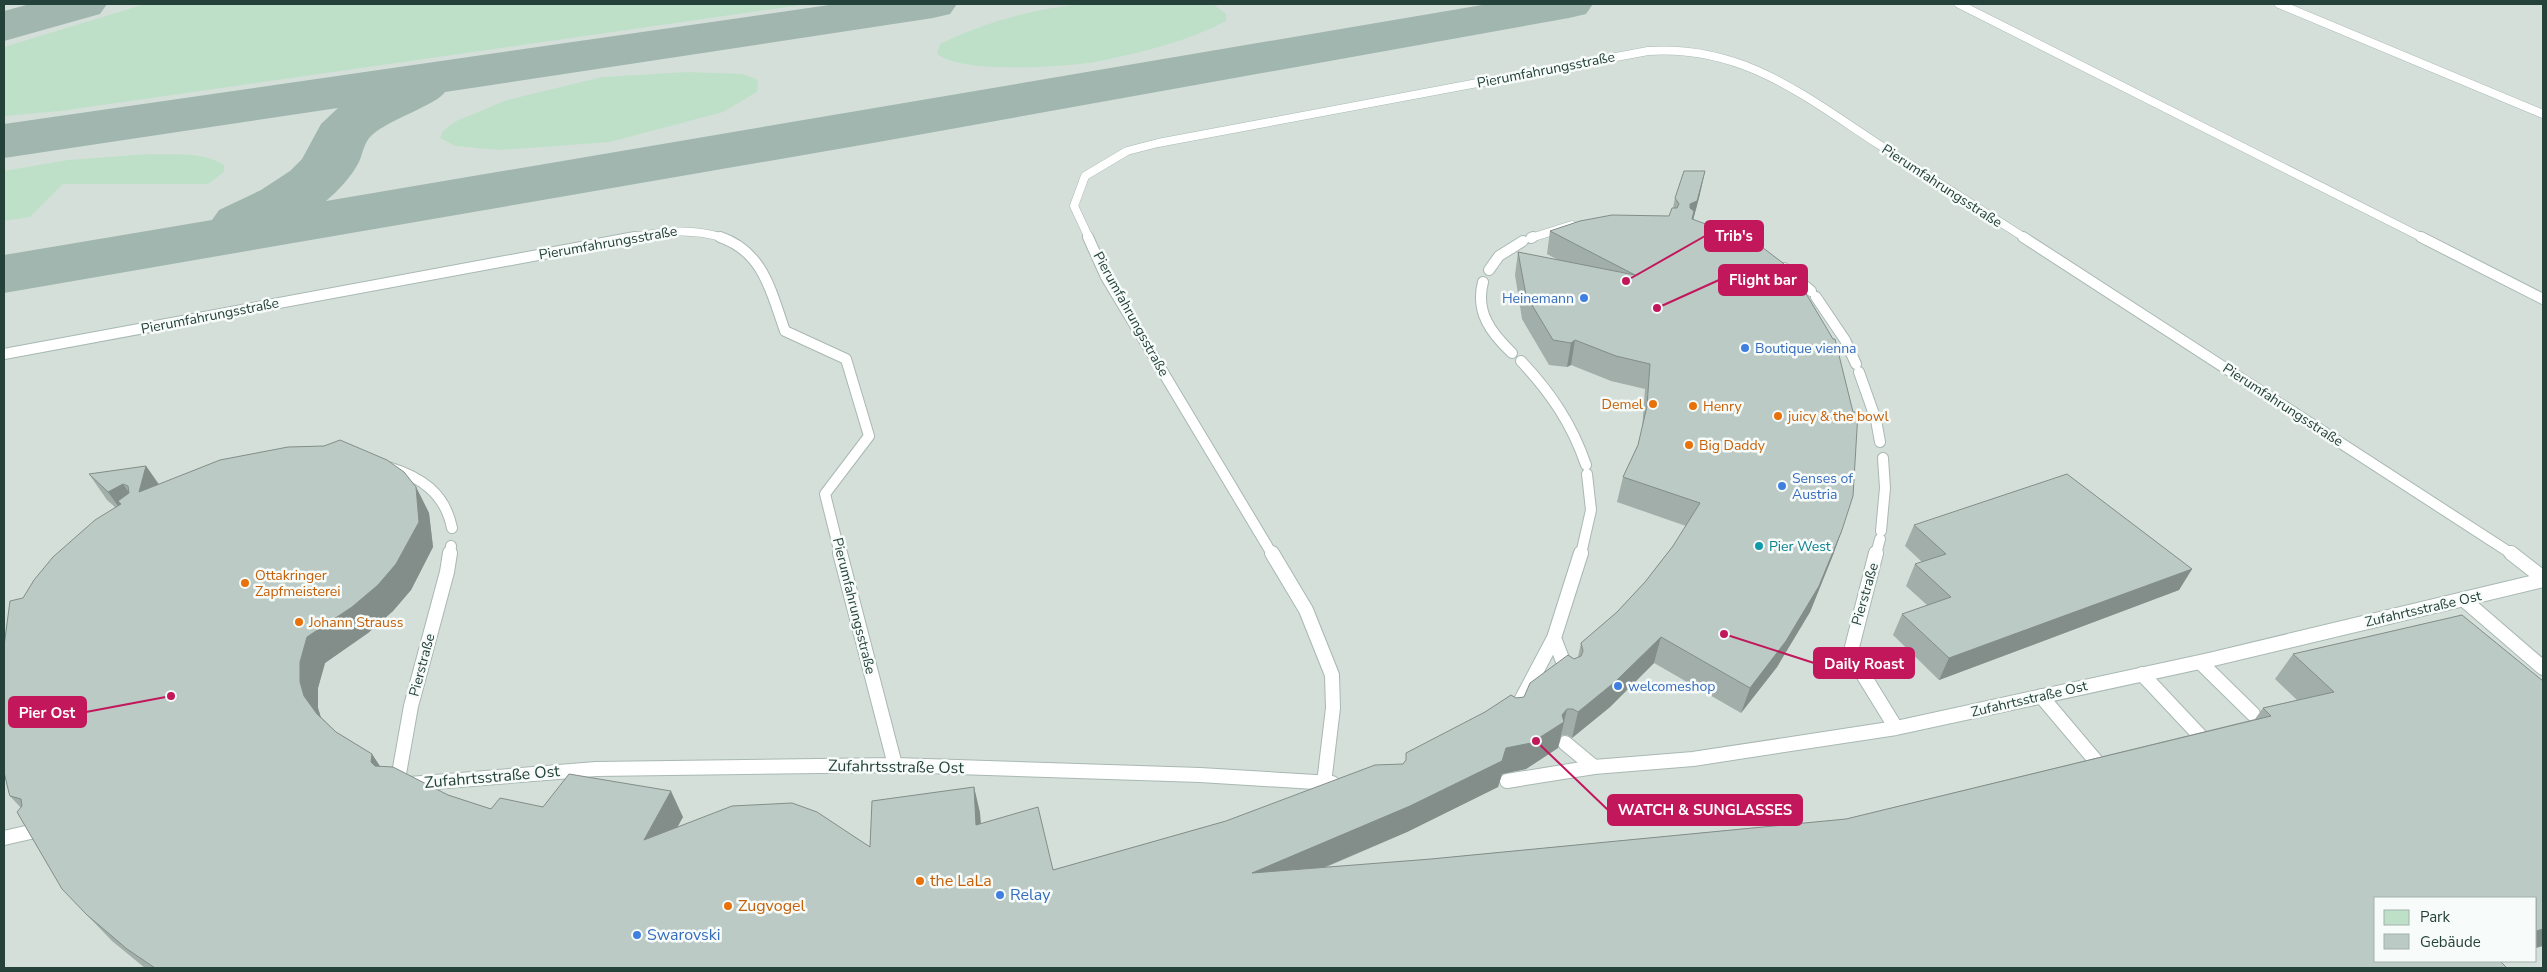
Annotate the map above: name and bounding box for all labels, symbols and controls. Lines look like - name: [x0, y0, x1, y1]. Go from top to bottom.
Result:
- street label: Pierumfahrungsstraße: [1475, 47, 1617, 93]
- street label: Pierumfahrungsstraße: [1878, 140, 2006, 232]
- street label: Pierumfahrungsstraße: [537, 221, 679, 265]
- callout: Trib's: [1705, 221, 1763, 251]
- text: Trib's: [1715, 226, 1753, 246]
- street label: Pierumfahrungsstraße: [1089, 248, 1173, 380]
- callout: Flight bar: [1719, 265, 1807, 295]
- text: Flight bar: [1729, 270, 1797, 290]
- place label: Heinemann: [1502, 289, 1574, 308]
- marker: Heinemann: [1578, 292, 1590, 304]
- street label: Pierumfahrungsstraße: [139, 293, 281, 339]
- place label: Boutique vienna: [1755, 339, 1857, 358]
- marker: Boutique vienna: [1739, 342, 1751, 354]
- street label: Pierumfahrungsstraße: [2219, 359, 2347, 451]
- place label: Demel: [1602, 395, 1644, 414]
- place label: Henry: [1703, 397, 1742, 416]
- marker: Demel: [1647, 398, 1659, 410]
- marker: Henry: [1687, 400, 1699, 412]
- place label: juicy & the bowl: [1787, 407, 1890, 426]
- marker: juicy & the bowl: [1772, 410, 1784, 422]
- place label: Big Daddy: [1699, 436, 1766, 455]
- marker: Big Daddy: [1683, 439, 1695, 451]
- place label: Senses of Austria: [1792, 469, 1853, 504]
- marker: Senses of Austria: [1776, 480, 1788, 492]
- street label: Pierumfahrungsstraße: [828, 536, 880, 676]
- place label: Pier West: [1769, 537, 1831, 556]
- marker: Pier West: [1753, 540, 1765, 552]
- street label: Pierstraße: [1847, 560, 1883, 628]
- place label: Ottakringer Zapfmeisterei: [255, 566, 341, 601]
- marker: Ottakringer Zapfmeisterei: [239, 577, 251, 589]
- street label: Zufahrtsstraße Ost: [2363, 586, 2483, 632]
- place label: Johann Strauss: [308, 613, 404, 632]
- marker: Johann Strauss: [293, 616, 305, 628]
- street label: Pierstraße: [404, 631, 440, 699]
- callout: Daily Roast: [1814, 648, 1914, 678]
- text: Daily Roast: [1824, 654, 1904, 674]
- street label: Zufahrtsstraße Ost: [1969, 676, 2089, 722]
- place label: welcomeshop: [1628, 677, 1715, 696]
- marker: welcomeshop: [1612, 680, 1624, 692]
- callout: Pier Ost: [9, 697, 86, 727]
- text: Pier Ost: [19, 703, 75, 723]
- street label: Zufahrtsstraße Ost: [828, 755, 964, 779]
- street label: Zufahrtsstraße Ost: [423, 760, 561, 794]
- callout: WATCH & SUNGLASSES: [1608, 795, 1802, 825]
- text: WATCH & SUNGLASSES: [1618, 800, 1792, 820]
- place label: the LaLa: [930, 870, 992, 892]
- marker: the LaLa: [914, 875, 926, 887]
- place label: Relay: [1010, 884, 1051, 906]
- marker: Relay: [994, 889, 1006, 901]
- place label: Zugvogel: [738, 895, 806, 917]
- legend: [2374, 897, 2537, 962]
- marker: Zugvogel: [722, 900, 734, 912]
- text: Park: [2420, 907, 2450, 927]
- place label: Swarovski: [647, 924, 720, 946]
- marker: Swarovski: [631, 929, 643, 941]
- text: Gebäude: [2420, 932, 2481, 952]

